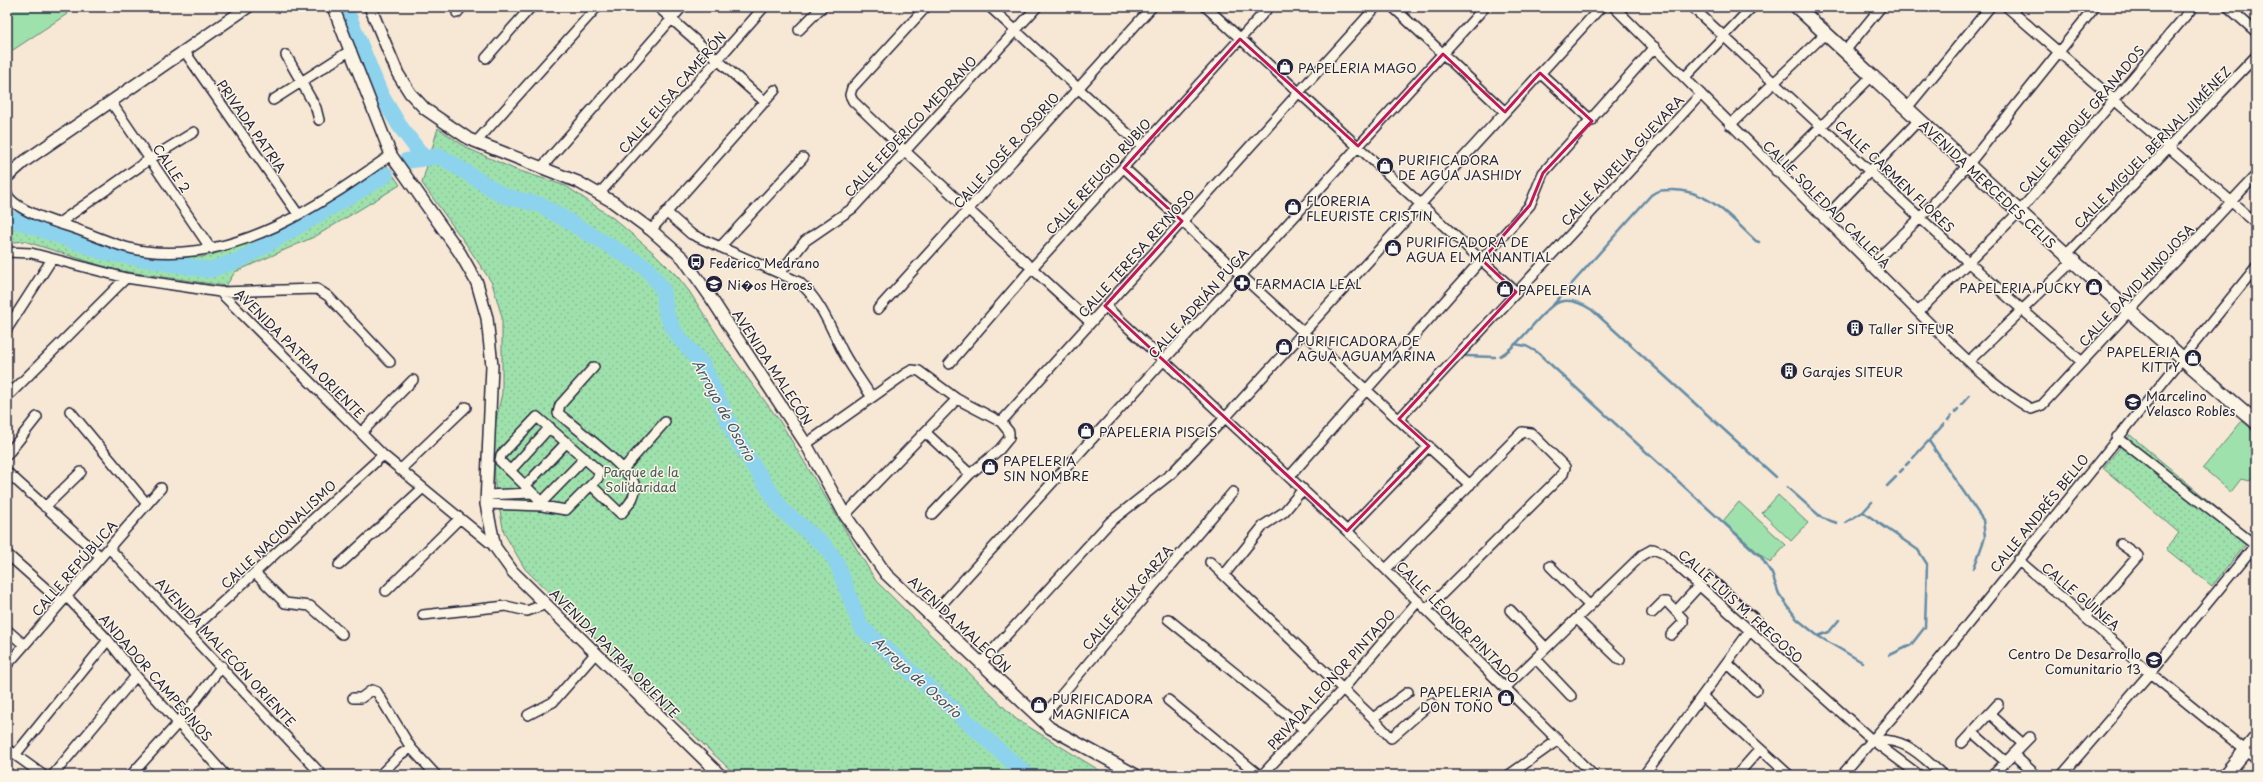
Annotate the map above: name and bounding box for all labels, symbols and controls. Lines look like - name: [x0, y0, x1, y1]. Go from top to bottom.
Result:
- street label: CALLE ELISA CAMERÓN: [614, 27, 730, 157]
- street label: CALLE ENRIQUE GRANADOS: [2014, 41, 2148, 197]
- street label: CALLE FEDERICO MEDRANO: [839, 51, 981, 201]
- shop icon: PAPELERIA MAGO: [1275, 57, 1295, 77]
- place label: PAPELERIA MAGO: [1298, 58, 1417, 77]
- street label: CALLE MIGUEL BERNAL JIMÉNEZ: [2069, 62, 2235, 232]
- street label: PRIVADA PATRIA: [213, 76, 291, 176]
- street label: CALLE JOSÉ R. OSORIO: [949, 88, 1063, 212]
- street label: CALLE AURELIA GUEVARA: [1556, 90, 1688, 230]
- street label: CALLE REFUGIO RUBIO: [1041, 114, 1155, 238]
- street label: AVENIDA MERCEDES CELIS: [1915, 115, 2061, 253]
- street label: CALLE CARMEN FLORES: [1831, 116, 1959, 236]
- street label: CALLE SOLEDAD CALLEJA: [1759, 136, 1895, 272]
- street label: CALLE 2: [149, 140, 195, 196]
- place label: PURIFICADORA DE AGUA JASHIDY: [1398, 150, 1522, 184]
- shop icon: PURIFICADORA DE AGUA JASHIDY: [1375, 156, 1395, 176]
- street label: CALLE TERESA REYNOSO: [1073, 185, 1199, 321]
- place label: FLORERIA FLEURISTE CRISTIN: [1306, 191, 1433, 225]
- shop icon: FLORERIA FLEURISTE CRISTIN: [1283, 197, 1303, 217]
- street label: CALLE DAVID HINOJOSA: [2074, 220, 2198, 350]
- place label: PURIFICADORA DE AGUA EL MANANTIAL: [1406, 232, 1552, 266]
- shop icon: PURIFICADORA DE AGUA EL MANANTIAL: [1383, 238, 1403, 258]
- street label: CALLE ADRIÁN PUGA: [1143, 244, 1253, 362]
- bus stop icon: Federico Medrano: [686, 252, 706, 272]
- place label: Federico Medrano: [709, 253, 819, 272]
- pharmacy icon: FARMACIA LEAL: [1232, 273, 1252, 293]
- school or university icon: Ni�os Heroes: [704, 274, 724, 294]
- place label: FARMACIA LEAL: [1255, 274, 1362, 293]
- place label: Ni�os Heroes: [727, 275, 813, 294]
- shop icon: PAPELERIA PUCKY: [2084, 277, 2104, 297]
- place label: PAPELERIA PUCKY: [1959, 278, 2082, 297]
- shop icon: PAPELERIA: [1495, 279, 1515, 299]
- place label: PAPELERIA: [1518, 280, 1591, 299]
- street label: AVENIDA PATRIA ORIENTE: [231, 284, 369, 422]
- street label: AVENIDA MALECÓN: [729, 306, 817, 428]
- building icon: Taller SITEUR: [1845, 318, 1865, 338]
- place label: Taller SITEUR: [1868, 319, 1955, 338]
- place label: PURIFICADORA DE AGUA AGUAMARINA: [1297, 331, 1436, 365]
- shop icon: PURIFICADORA DE AGUA AGUAMARINA: [1274, 337, 1294, 357]
- place label: PAPELERIA KITTY: [2107, 342, 2181, 376]
- shop icon: PAPELERIA KITTY: [2183, 348, 2203, 368]
- water label: Arroyo de Osorio: [687, 355, 761, 466]
- building icon: Garajes SITEUR: [1779, 361, 1799, 381]
- place label: Garajes SITEUR: [1802, 362, 1903, 381]
- place label: Marcelino Velasco Robles: [2146, 386, 2235, 420]
- school or university icon: Marcelino Velasco Robles: [2123, 392, 2143, 412]
- shop icon: PAPELERIA PISCIS: [1076, 421, 1096, 441]
- place label: PAPELERIA PISCIS: [1099, 422, 1217, 441]
- street label: CALLE ANDRÉS BELLO: [1985, 450, 2093, 576]
- place label: PAPELERIA SIN NOMBRE: [1003, 451, 1089, 485]
- shop icon: PAPELERIA SIN NOMBRE: [980, 457, 1000, 477]
- park label: Parque de la Solidaridad: [603, 462, 679, 496]
- street label: CALLE NACIONALISMO: [216, 475, 340, 593]
- street label: CALLE REPÚBLICA: [27, 516, 121, 620]
- street label: CALLE FÉLIX GARZA: [1077, 540, 1177, 654]
- street label: CALLE LUIS M. FREGOSO: [1675, 545, 1807, 667]
- street label: CALLE LEONOR PINTADO: [1392, 556, 1524, 688]
- street label: CALLE GUINEA: [2038, 558, 2124, 634]
- street label: AVENIDA MALECÓN: [905, 571, 1015, 677]
- street label: AVENIDA MALECÓN ORIENTE: [152, 573, 300, 731]
- street label: AVENIDA PATRIA ORIENTE: [546, 584, 684, 722]
- street label: PRIVADA LEONOR PINTADO: [1263, 605, 1399, 753]
- street label: ANDADOR CAMPESINOS: [95, 609, 217, 745]
- water label: Arroyo de Osorio: [868, 631, 967, 724]
- place label: Centro De Desarrollo Comunitario 13: [2008, 644, 2141, 678]
- school or university icon: Centro De Desarrollo Comunitario 13: [2144, 650, 2164, 670]
- place label: PAPELERIA DON TOÑO: [1420, 682, 1493, 716]
- shop icon: PAPELERIA DON TOÑO: [1496, 688, 1516, 708]
- place label: PURIFICADORA MAGNIFICA: [1052, 689, 1153, 723]
- shop icon: PURIFICADORA MAGNIFICA: [1029, 695, 1049, 715]

